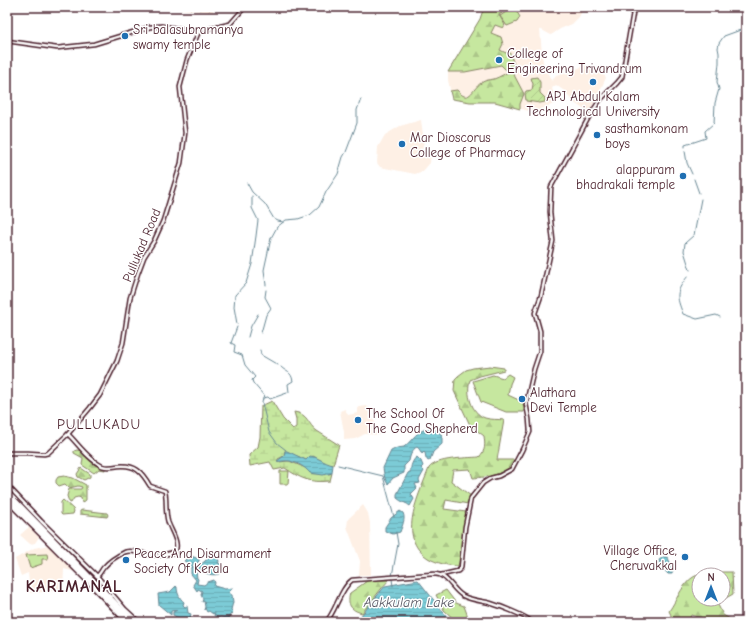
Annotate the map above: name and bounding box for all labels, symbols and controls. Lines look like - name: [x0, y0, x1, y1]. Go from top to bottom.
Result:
- place label: Sri balasubramanya swamy temple: [133, 22, 243, 52]
- marker: Sri balasubramanya swamy temple: [120, 31, 130, 41]
- place label: College of Engineering Trivandrum: [507, 46, 642, 76]
- marker: College of Engineering Trivandrum: [494, 55, 504, 65]
- marker: APJ Abdul Kalam Technological University: [588, 77, 598, 87]
- place label: APJ Abdul Kalam Technological University: [526, 89, 660, 119]
- place label: sasthamkonam boys: [605, 121, 688, 151]
- place label: Mar Dioscorus College of Pharmacy: [410, 130, 525, 160]
- marker: sasthamkonam boys: [592, 130, 602, 140]
- marker: Mar Dioscorus College of Pharmacy: [397, 139, 407, 149]
- place label: alappuram bhadrakali temple: [576, 162, 675, 192]
- marker: alappuram bhadrakali temple: [678, 171, 688, 181]
- street label: Pullukad Road: [119, 206, 164, 284]
- place label: Alathara Devi Temple: [530, 385, 597, 415]
- marker: Alathara Devi Temple: [517, 394, 527, 404]
- place label: The School Of The Good Shepherd: [366, 406, 478, 436]
- marker: The School Of The Good Shepherd: [353, 415, 363, 425]
- district label: PULLUKADU: [57, 416, 141, 433]
- place label: Village Office, Cheruvakkal: [603, 543, 677, 573]
- place label: Peace And Disarmament Society Of Kerala: [134, 546, 272, 576]
- marker: Village Office, Cheruvakkal: [680, 552, 690, 562]
- marker: Peace And Disarmament Society Of Kerala: [121, 555, 131, 565]
- north arrow: [691, 567, 731, 607]
- text: N: [707, 571, 715, 584]
- district label: KARIMANAL: [25, 577, 123, 596]
- water label: Aakkulam Lake: [363, 594, 454, 611]

